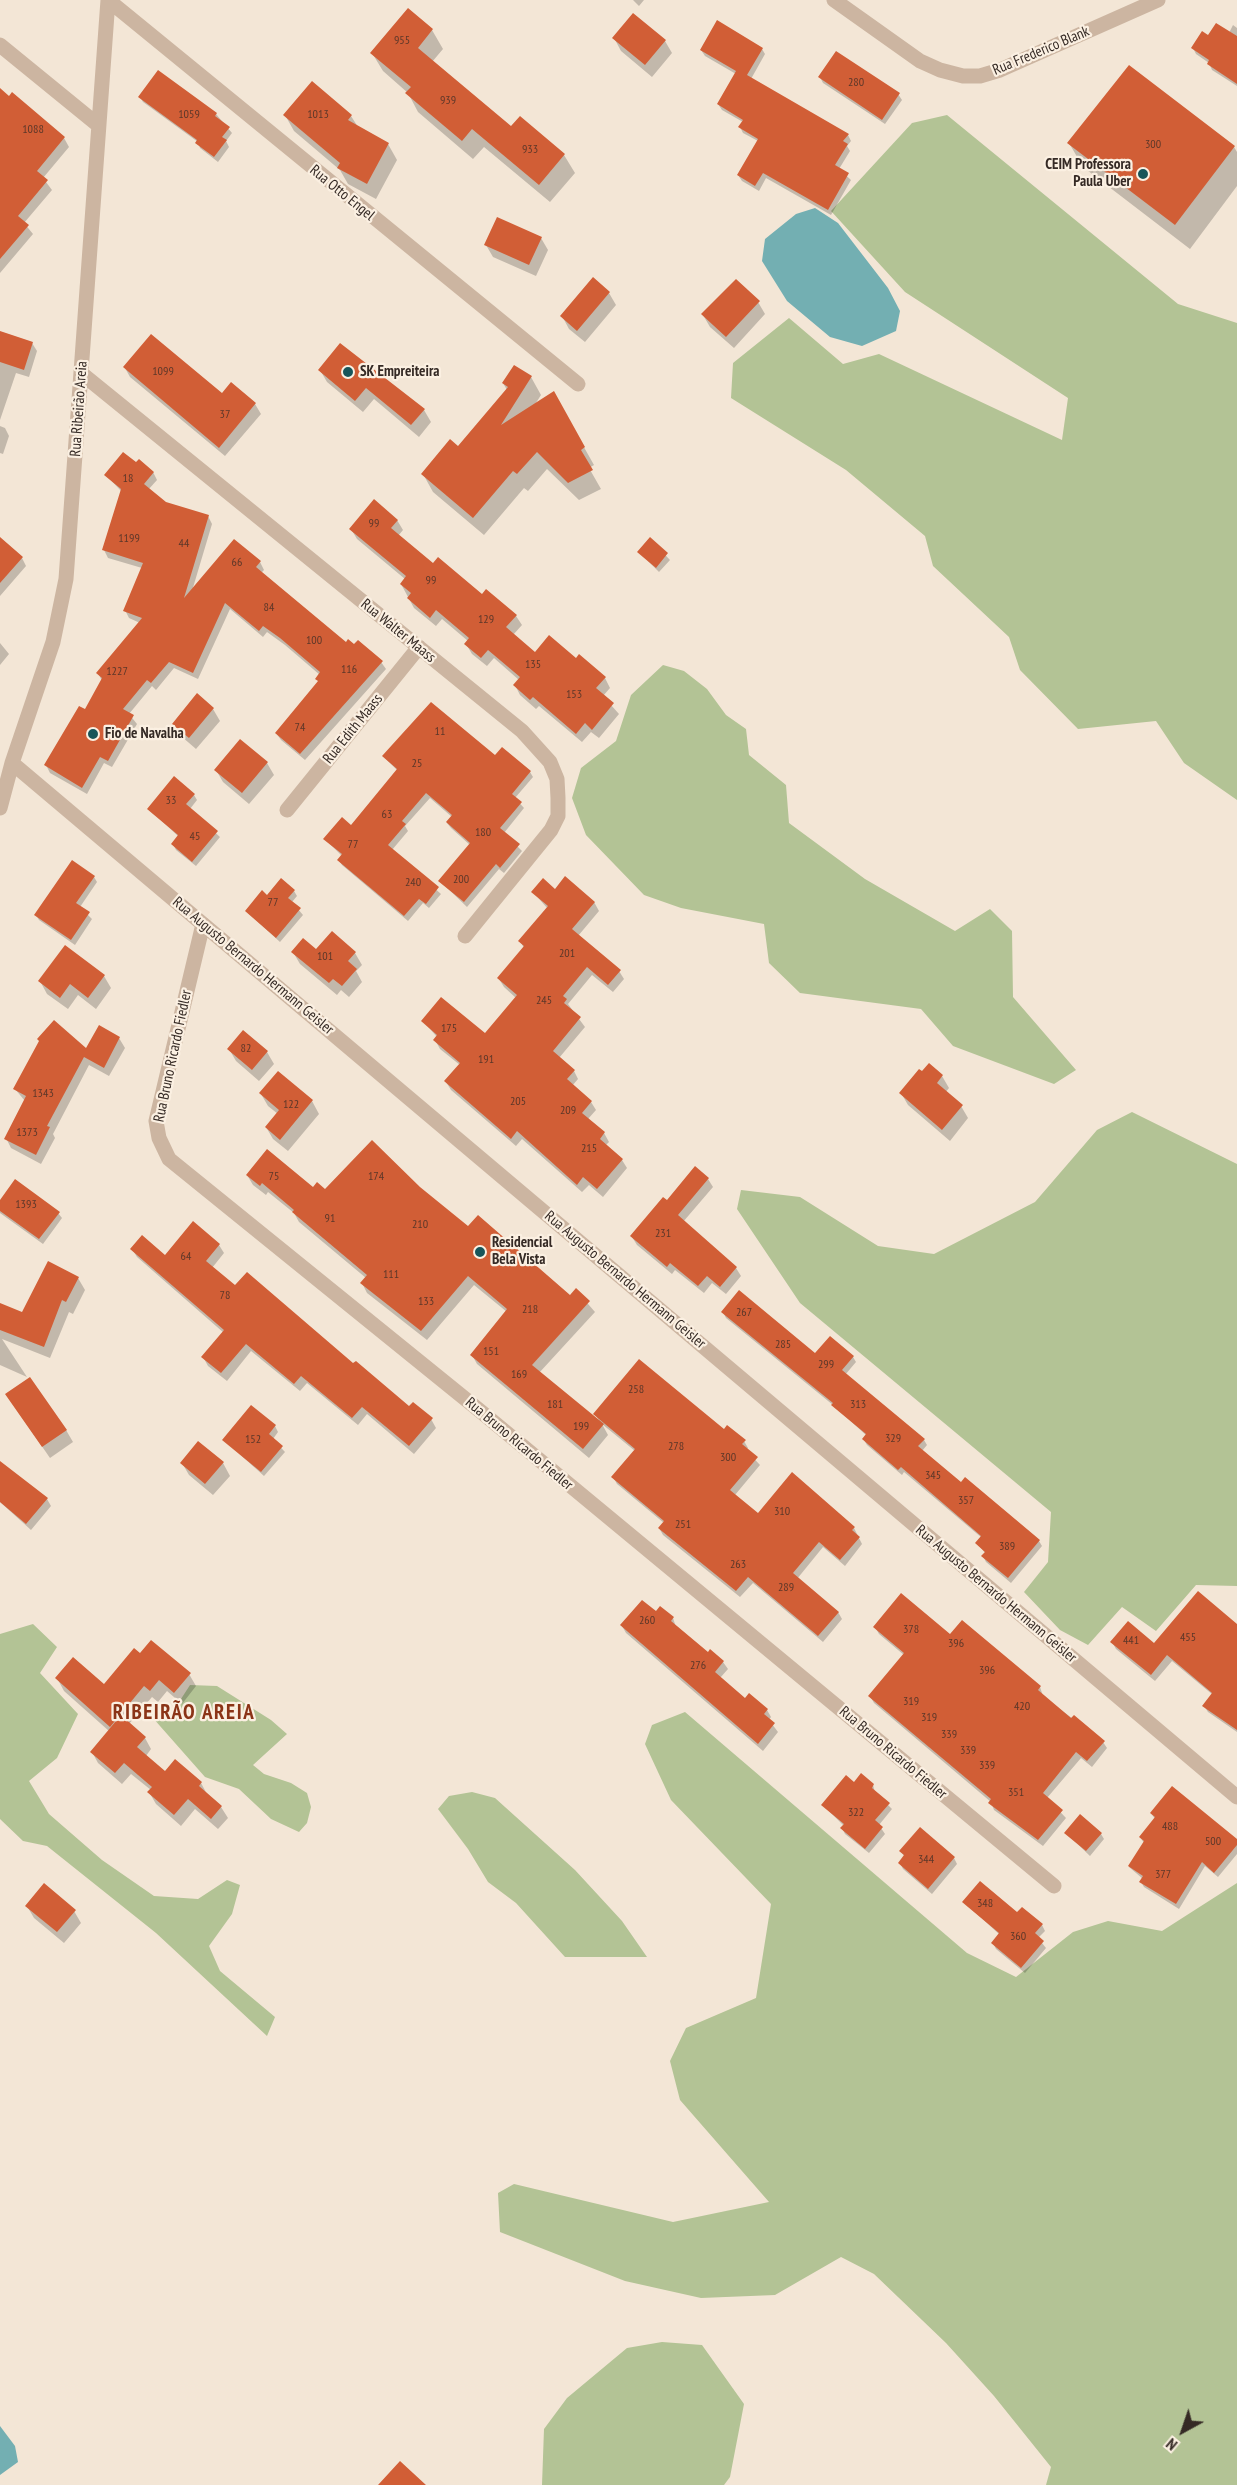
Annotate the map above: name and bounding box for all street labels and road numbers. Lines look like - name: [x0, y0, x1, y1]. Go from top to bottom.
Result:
- street label: Rua Frederico Blank: [990, 23, 1092, 79]
- street label: Rua Otto Engel: [306, 161, 378, 225]
- street label: Rua Ribeirão Areia: [67, 361, 91, 457]
- street label: Rua Walter Maass: [357, 595, 439, 667]
- street label: Rua Edith Maass: [319, 690, 387, 768]
- street label: Rua Augusto Bernardo Hermann Geisler: [169, 893, 337, 1039]
- street label: Rua Bruno Ricardo Fiedler: [150, 988, 196, 1124]
- street label: Rua Augusto Bernardo Hermann Geisler: [541, 1207, 709, 1353]
- street label: Rua Bruno Ricardo Fiedler: [462, 1394, 576, 1494]
- street label: Rua Augusto Bernardo Hermann Geisler: [912, 1521, 1080, 1667]
- street label: Rua Bruno Ricardo Fiedler: [836, 1703, 950, 1803]

